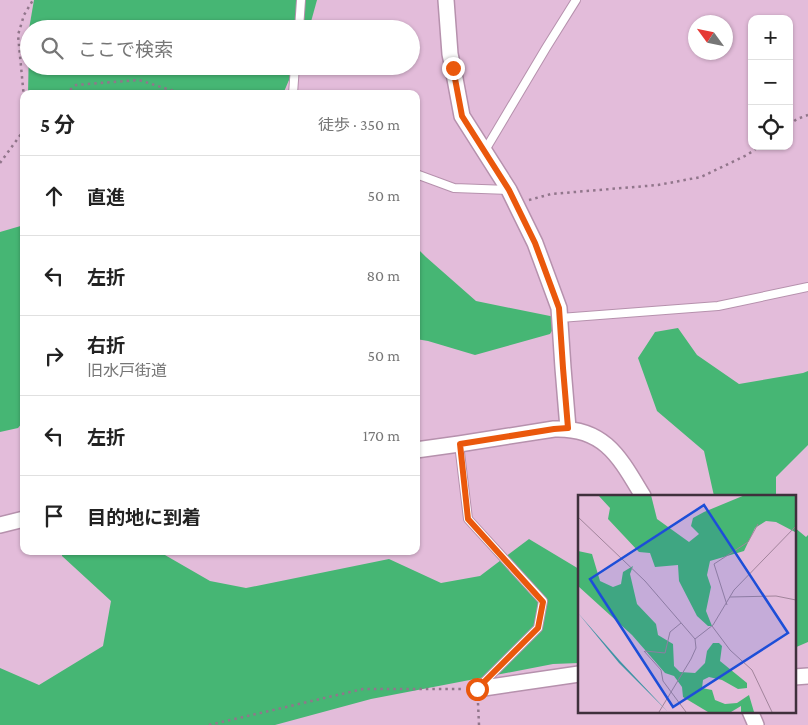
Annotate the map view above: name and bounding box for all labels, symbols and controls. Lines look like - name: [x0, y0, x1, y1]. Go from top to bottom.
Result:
- north arrow: [688, 15, 733, 60]
- map controls: [748, 15, 793, 150]
- button: +: [748, 15, 793, 60]
- search box: [20, 20, 420, 75]
- icon: search: [38, 34, 66, 62]
- text: ここで検索: [78, 39, 173, 60]
- route end: [442, 57, 465, 80]
- button: −: [748, 60, 793, 105]
- button: locate: [748, 105, 793, 150]
- text: 5 分: [40, 113, 75, 137]
- text: 徒歩 · 350 m: [318, 116, 400, 133]
- icon: ahead: [40, 182, 68, 210]
- text: 直進: [87, 187, 125, 208]
- text: 50 m: [368, 187, 400, 204]
- icon: left: [40, 262, 68, 290]
- text: 左折: [87, 267, 125, 288]
- text: 80 m: [366, 267, 400, 284]
- text: 右折: [87, 335, 125, 356]
- icon: right: [40, 342, 68, 370]
- text: 50 m: [368, 347, 400, 364]
- text: 旧水戸街道: [87, 362, 167, 379]
- icon: left: [40, 422, 68, 450]
- text: 左折: [87, 427, 125, 448]
- text: 170 m: [363, 427, 400, 444]
- inset map: [578, 495, 796, 712]
- icon: arrive: [40, 502, 68, 530]
- text: 目的地に到着: [87, 507, 201, 528]
- route start: [466, 678, 489, 701]

